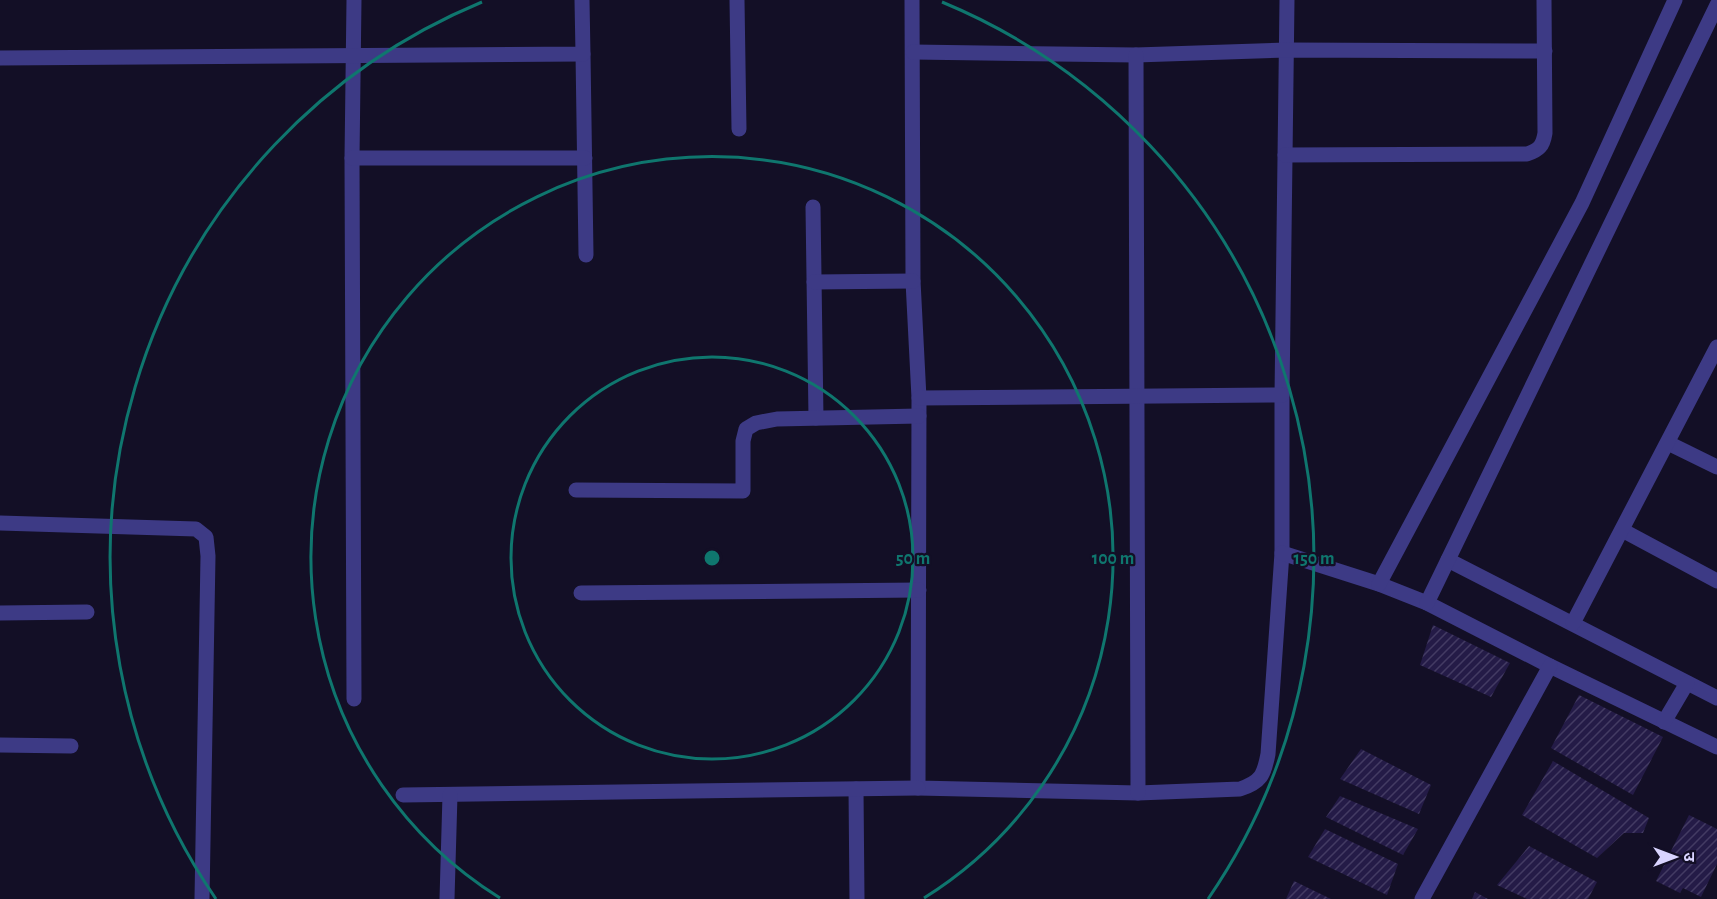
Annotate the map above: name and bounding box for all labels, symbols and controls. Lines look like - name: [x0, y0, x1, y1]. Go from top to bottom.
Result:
- centre of rings: [702, 548, 722, 568]
- text: 50 m: [896, 550, 930, 568]
- text: 100 m: [1092, 550, 1134, 568]
- text: 150 m: [1294, 550, 1334, 568]
- north arrow: [1645, 827, 1705, 887]
- text: उ: [1681, 852, 1697, 862]

